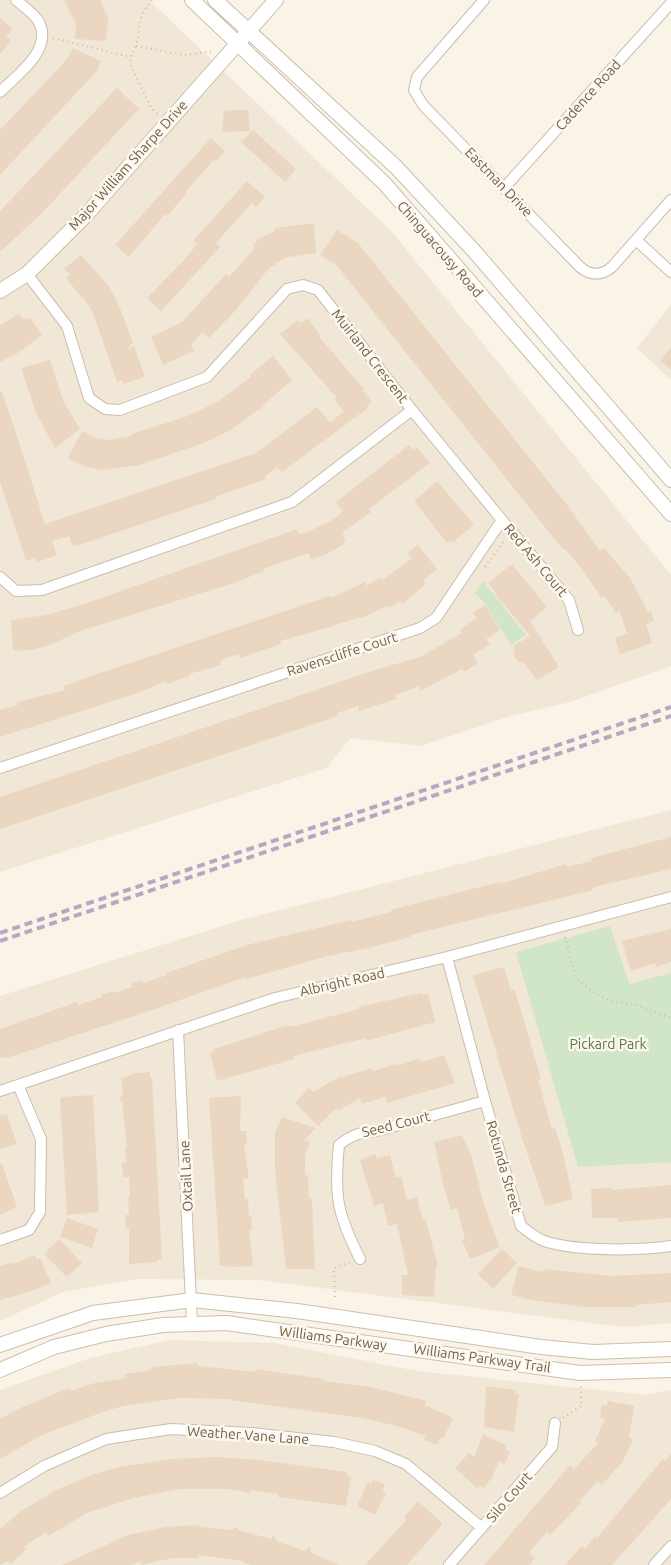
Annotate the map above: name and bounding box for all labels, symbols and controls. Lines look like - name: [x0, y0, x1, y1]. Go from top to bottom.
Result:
- street label: Cadence Road: [552, 56, 624, 134]
- street label: Major William Sharpe Drive: [65, 97, 191, 233]
- street label: Eastman Drive: [462, 144, 536, 220]
- street label: Chinguacousy Road: [394, 198, 486, 300]
- street label: Muirland Crescent: [328, 306, 412, 406]
- street label: Red Ash Court: [501, 520, 571, 600]
- street label: Ravenscliffe Court: [285, 628, 400, 679]
- street label: Albright Road: [298, 964, 386, 1000]
- park label: Pickard Park: [569, 1036, 647, 1052]
- street label: Seed Court: [360, 1108, 432, 1140]
- street label: Rotunda Street: [483, 1119, 525, 1216]
- street label: Oxtail Lane: [176, 1140, 196, 1212]
- street label: Williams Parkway: [278, 1323, 388, 1354]
- street label: Williams Parkway Trail: [412, 1340, 552, 1376]
- street label: Weather Vane Lane: [186, 1423, 310, 1447]
- street label: Silo Court: [483, 1468, 535, 1525]

